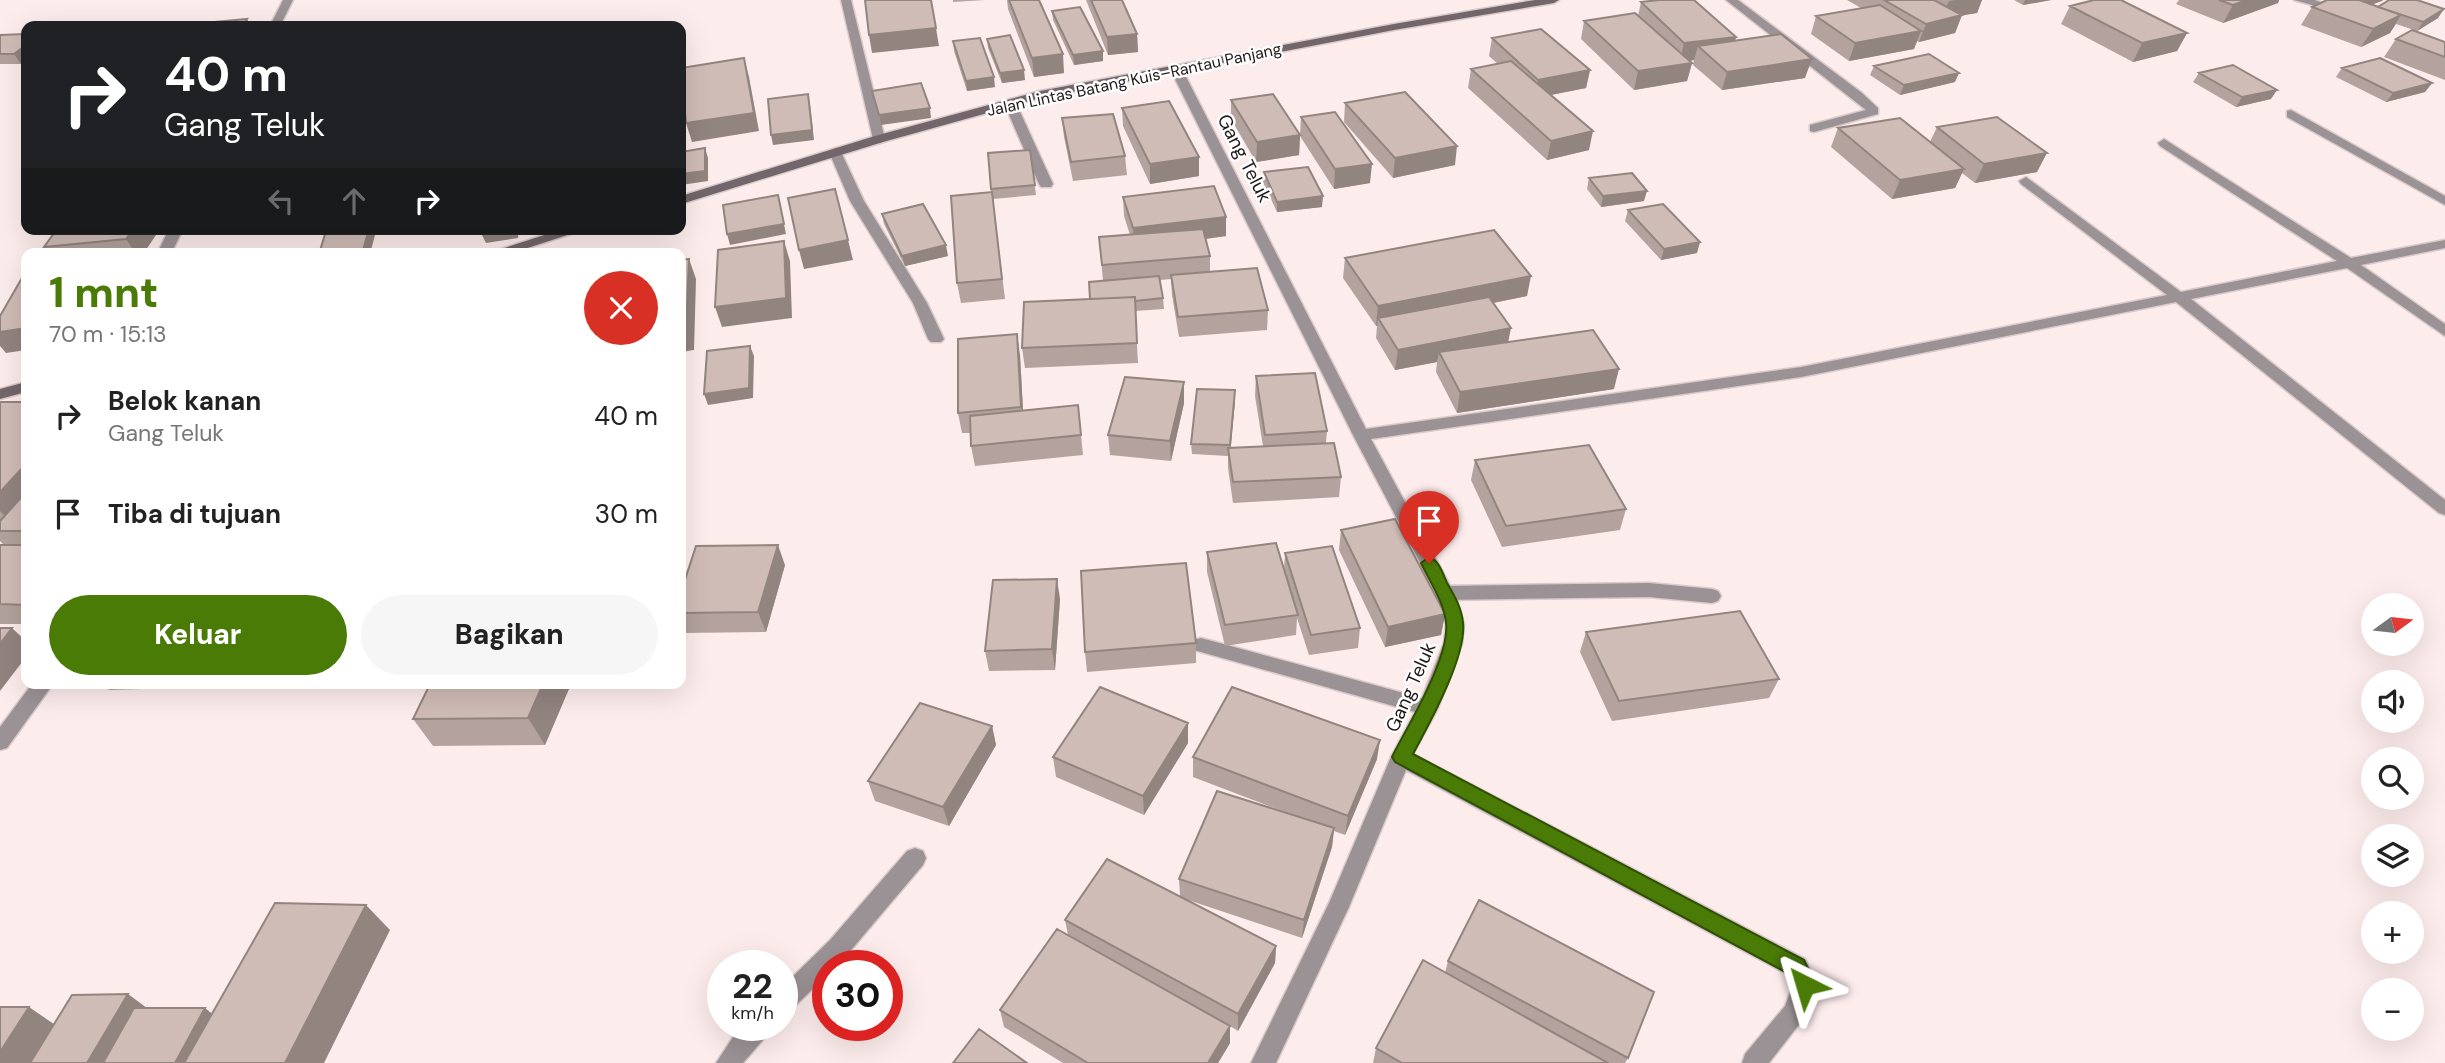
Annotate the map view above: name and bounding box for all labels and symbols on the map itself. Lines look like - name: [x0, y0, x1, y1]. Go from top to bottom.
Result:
- street label: Jalan Lintas Batang Kuis–Rantau Panjang: [985, 38, 1283, 121]
- street label: Gang Teluk: [1212, 110, 1278, 207]
- pin: [1399, 491, 1459, 563]
- north arrow: [2361, 593, 2424, 656]
- street label: Gang Teluk: [1380, 638, 1442, 736]
- position arrow: [1768, 948, 1842, 1022]
- speed limit sign: 30: [812, 950, 903, 1041]

